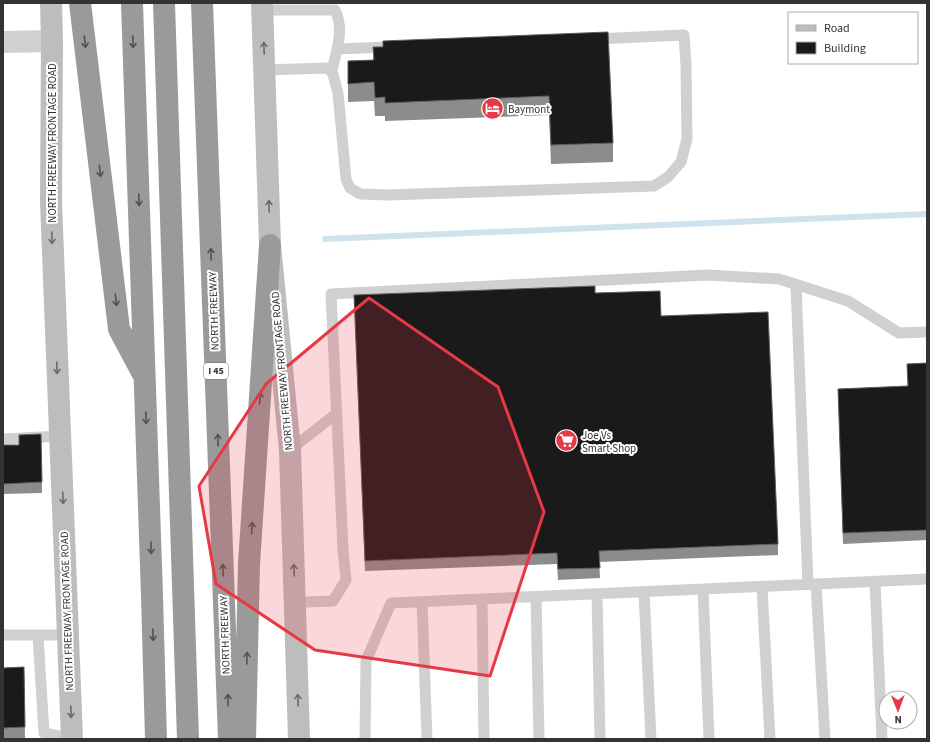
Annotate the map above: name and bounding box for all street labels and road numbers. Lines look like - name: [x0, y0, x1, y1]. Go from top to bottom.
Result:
- street label: NORTH FREEWAY FRONTAGE ROAD: [45, 63, 60, 223]
- street label: NORTH FREEWAY: [205, 271, 223, 351]
- street label: NORTH FREEWAY FRONTAGE ROAD: [268, 291, 296, 451]
- road number: I 45: [204, 363, 228, 379]
- street label: NORTH FREEWAY FRONTAGE ROAD: [57, 531, 77, 691]
- street label: NORTH FREEWAY: [216, 595, 234, 675]

